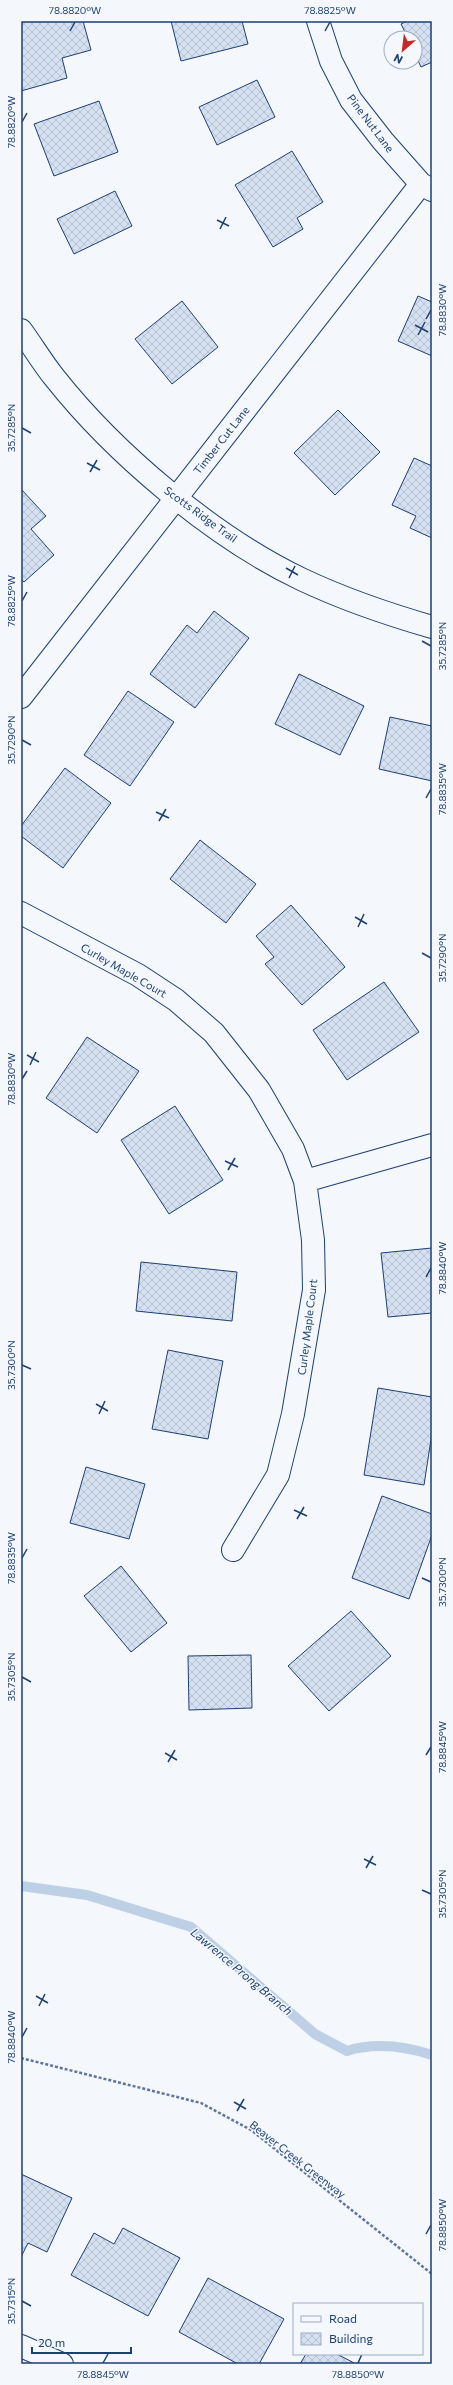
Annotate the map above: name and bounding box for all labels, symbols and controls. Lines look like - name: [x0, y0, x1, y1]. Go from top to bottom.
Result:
- text: 78.8820°W: [49, 4, 101, 16]
- text: 78.8825°W: [304, 4, 356, 16]
- north arrow: [383, 30, 423, 70]
- text: N: [391, 52, 405, 67]
- street label: Pine Nut Lane: [345, 91, 397, 155]
- text: 78.8820°W: [5, 96, 17, 148]
- text: 78.8830°W: [436, 284, 448, 336]
- street label: Timber Cut Lane: [190, 403, 252, 477]
- text: 35.7285°N: [5, 404, 17, 452]
- street label: Scotts Ridge Trail: [162, 483, 240, 545]
- text: 78.8825°W: [5, 575, 17, 627]
- text: 35.7285°N: [436, 622, 448, 670]
- text: 35.7290°N: [5, 715, 17, 765]
- text: 78.8835°W: [436, 763, 448, 815]
- text: 35.7290°N: [436, 933, 448, 983]
- street label: Curley Maple Court: [79, 940, 170, 1000]
- text: 78.8830°W: [5, 1053, 17, 1105]
- text: 78.8840°W: [436, 1242, 448, 1294]
- street label: Curley Maple Court: [295, 1278, 319, 1376]
- text: 35.7300°N: [5, 1340, 17, 1390]
- text: 78.8835°W: [5, 1532, 17, 1584]
- text: 35.7300°N: [436, 1557, 448, 1607]
- text: 35.7305°N: [5, 1652, 17, 1702]
- text: 78.8845°W: [436, 1721, 448, 1773]
- text: 35.7305°N: [436, 1869, 448, 1919]
- water label: Lawrence Prong Branch: [188, 1924, 296, 2018]
- text: 78.8840°W: [5, 2011, 17, 2063]
- street label: Beaver Creek Greenway: [248, 2118, 349, 2201]
- text: 78.8850°W: [436, 2199, 448, 2251]
- text: 35.7315°N: [5, 2278, 17, 2324]
- legend: [293, 2303, 423, 2355]
- text: Road: [329, 2311, 357, 2325]
- scale bar: [32, 2329, 131, 2355]
- text: Building: [329, 2331, 373, 2345]
- text: 20 m: [38, 2335, 65, 2349]
- text: 78.8845°W: [77, 2368, 129, 2380]
- text: 78.8850°W: [332, 2368, 384, 2380]

